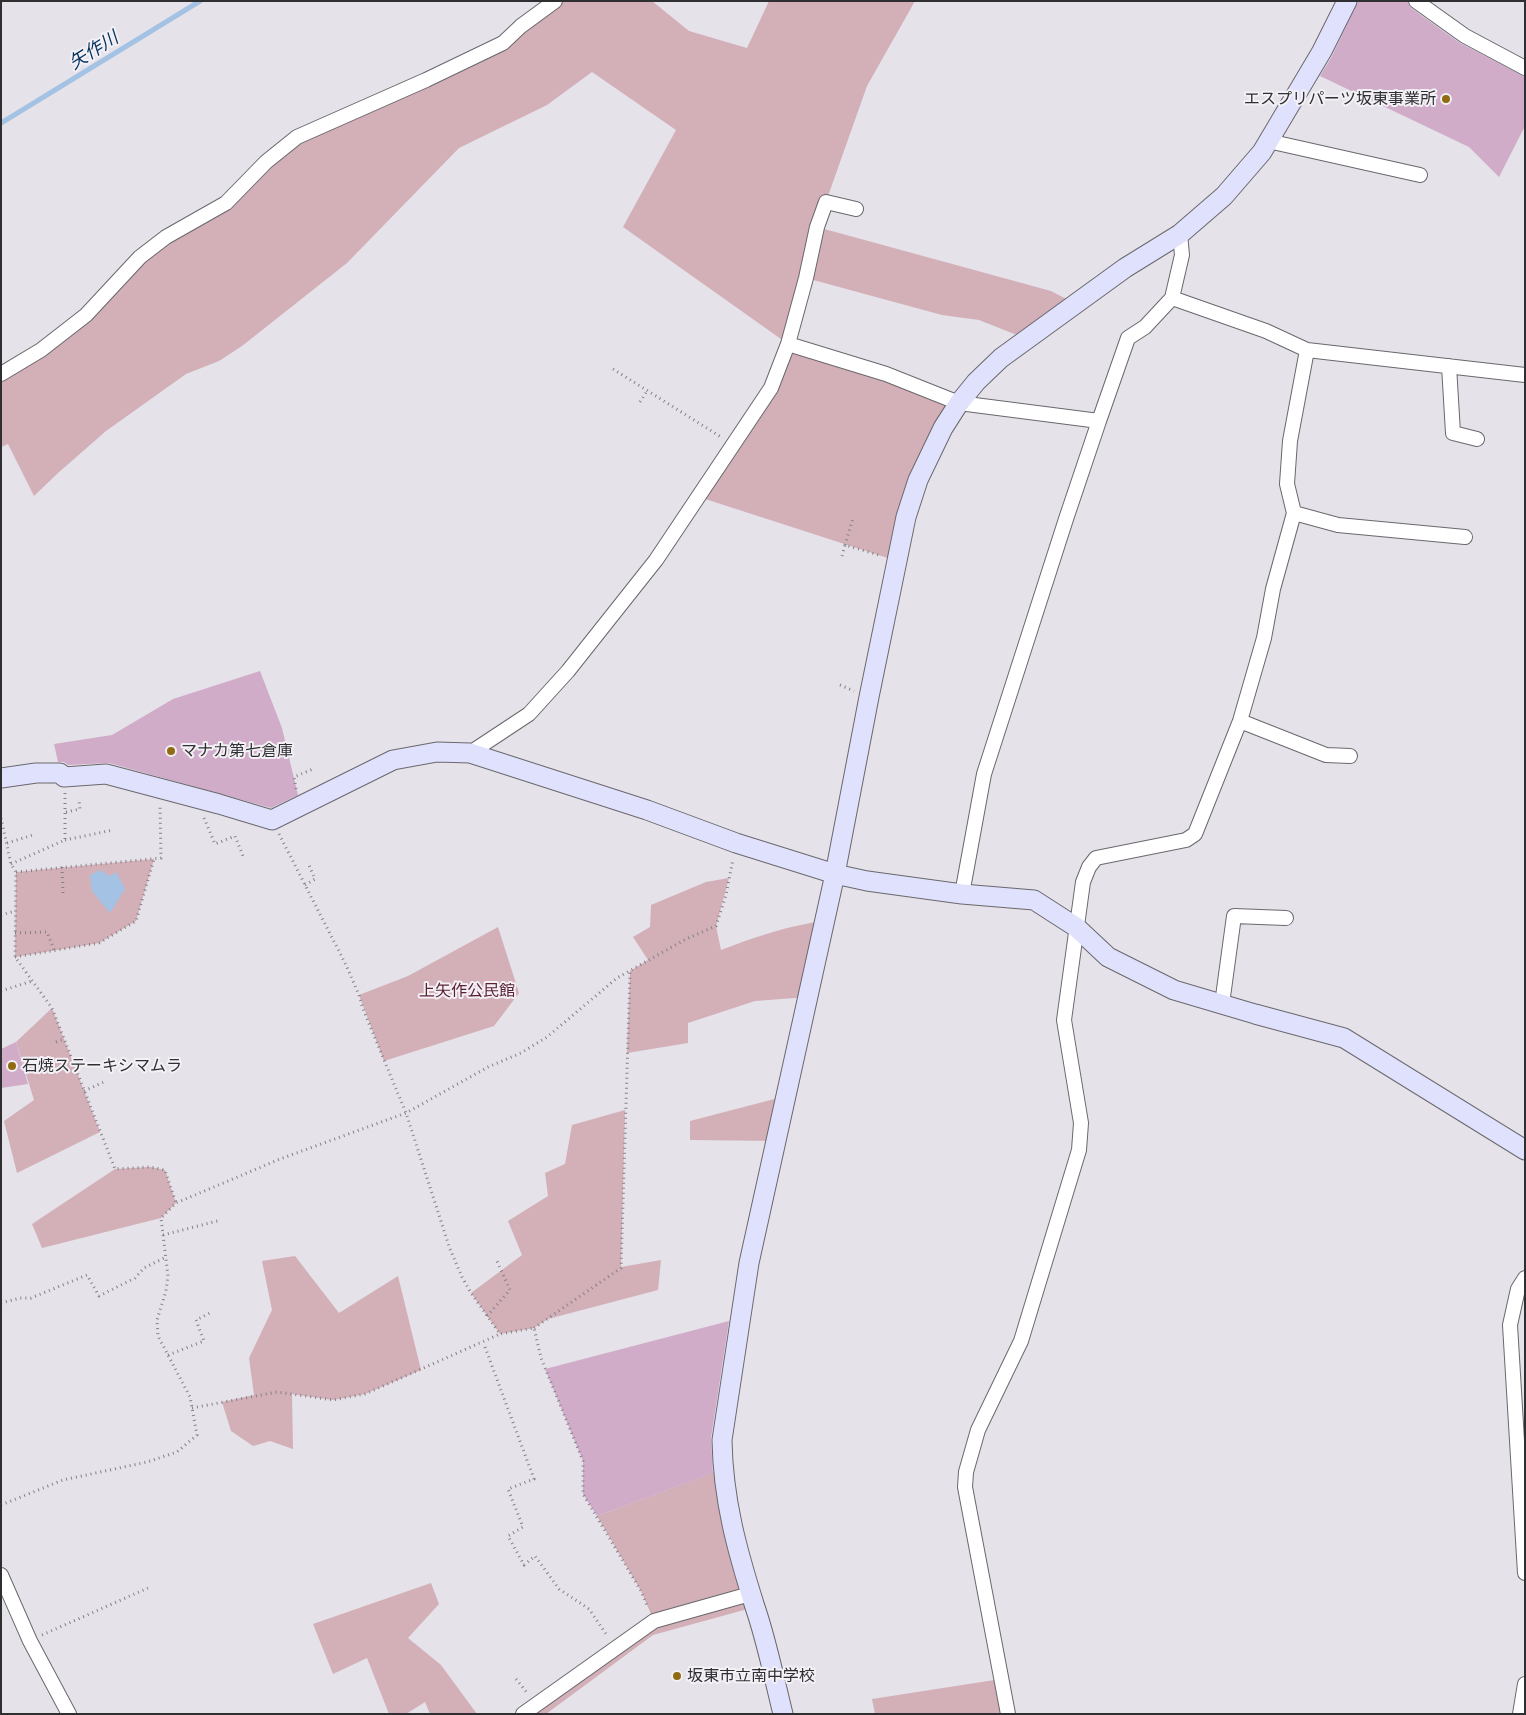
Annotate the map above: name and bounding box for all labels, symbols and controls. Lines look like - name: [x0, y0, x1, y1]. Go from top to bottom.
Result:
- water label: 矢作川: [65, 28, 123, 74]
- place label: エスプリパーツ坂東事業所: [1244, 89, 1436, 109]
- marker: エスプリパーツ坂東事業所: [1440, 93, 1452, 105]
- place label: マナカ第七倉庫: [181, 741, 293, 761]
- marker: マナカ第七倉庫: [165, 745, 177, 757]
- park label: 上矢作公民館: [419, 981, 515, 1001]
- place label: 石焼ステーキシマムラ: [22, 1056, 182, 1076]
- marker: 石焼ステーキシマムラ: [6, 1060, 18, 1072]
- place label: 坂東市立南中学校: [687, 1666, 815, 1686]
- marker: 坂東市立南中学校: [671, 1670, 683, 1682]

